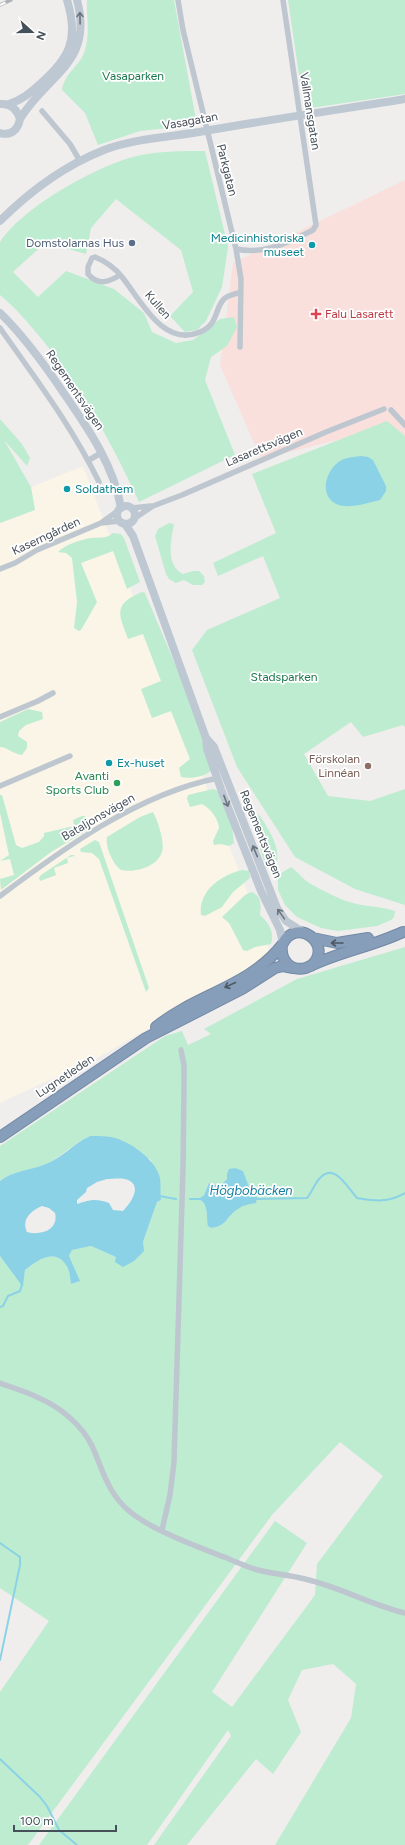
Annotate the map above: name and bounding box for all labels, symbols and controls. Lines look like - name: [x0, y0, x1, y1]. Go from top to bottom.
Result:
- north arrow: [12, 12, 52, 52]
- one-way arrow: [76, 12, 84, 25]
- text: N: [33, 29, 48, 42]
- park label: Vasaparken: [102, 69, 164, 83]
- street label: Vallmansgatan: [297, 71, 323, 151]
- street label: Vasagatan: [161, 109, 219, 133]
- street label: Parkgatan: [214, 143, 240, 198]
- place label: Medicinhistoriska museet: [211, 231, 304, 259]
- place label: Domstolarnas Hus: [26, 236, 124, 250]
- marker: Domstolarnas Hus: [127, 238, 137, 248]
- marker: Medicinhistoriska museet: [307, 240, 317, 250]
- street label: Kullen: [142, 288, 174, 322]
- place label: Falu Lasarett: [325, 307, 394, 321]
- marker: Falu Lasarett: [310, 308, 322, 320]
- street label: Regementsvägen: [43, 347, 107, 433]
- street label: Lasarettsvägen: [224, 424, 305, 469]
- place label: Soldathem: [75, 482, 133, 496]
- marker: Soldathem: [62, 484, 72, 494]
- street label: Kaserngården: [10, 514, 83, 558]
- park label: Stadsparken: [251, 670, 318, 684]
- place label: Förskolan Linnéan: [309, 752, 360, 780]
- place label: Ex-huset: [117, 756, 165, 770]
- marker: Ex-huset: [104, 758, 114, 768]
- marker: Förskolan Linnéan: [363, 761, 373, 771]
- place label: Avanti Sports Club: [45, 769, 109, 797]
- marker: Avanti Sports Club: [112, 778, 122, 788]
- street label: Regementsvägen: [237, 788, 285, 880]
- street label: Bataljonsvägen: [59, 790, 137, 844]
- one-way arrow: [223, 795, 230, 807]
- one-way arrow: [250, 845, 258, 857]
- one-way arrow: [277, 908, 285, 919]
- one-way arrow: [331, 939, 344, 947]
- one-way arrow: [224, 982, 236, 989]
- street label: Lugnetleden: [33, 1051, 97, 1101]
- water label: Högbobäcken: [210, 1183, 293, 1198]
- scale bar: [14, 1807, 116, 1833]
- text: 100 m: [20, 1814, 54, 1828]

